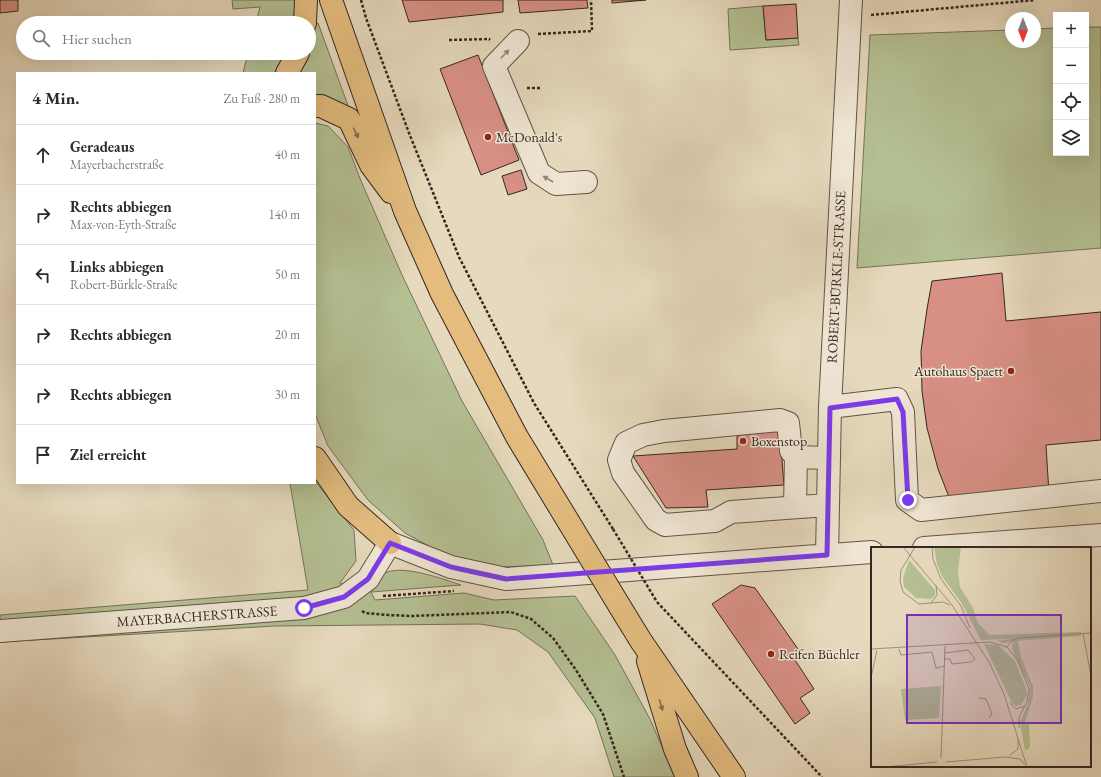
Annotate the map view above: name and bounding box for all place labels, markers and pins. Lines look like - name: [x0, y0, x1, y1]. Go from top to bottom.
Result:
- place label: McDonald's: [496, 128, 563, 146]
- marker: McDonald's: [483, 132, 493, 142]
- place label: Autohaus Spaett: [913, 362, 1004, 380]
- marker: Autohaus Spaett: [1006, 366, 1016, 376]
- place label: Boxenstop: [751, 432, 807, 450]
- marker: Boxenstop: [738, 436, 748, 446]
- place label: Reifen Büchler: [779, 645, 860, 663]
- marker: Reifen Büchler: [766, 649, 776, 659]

